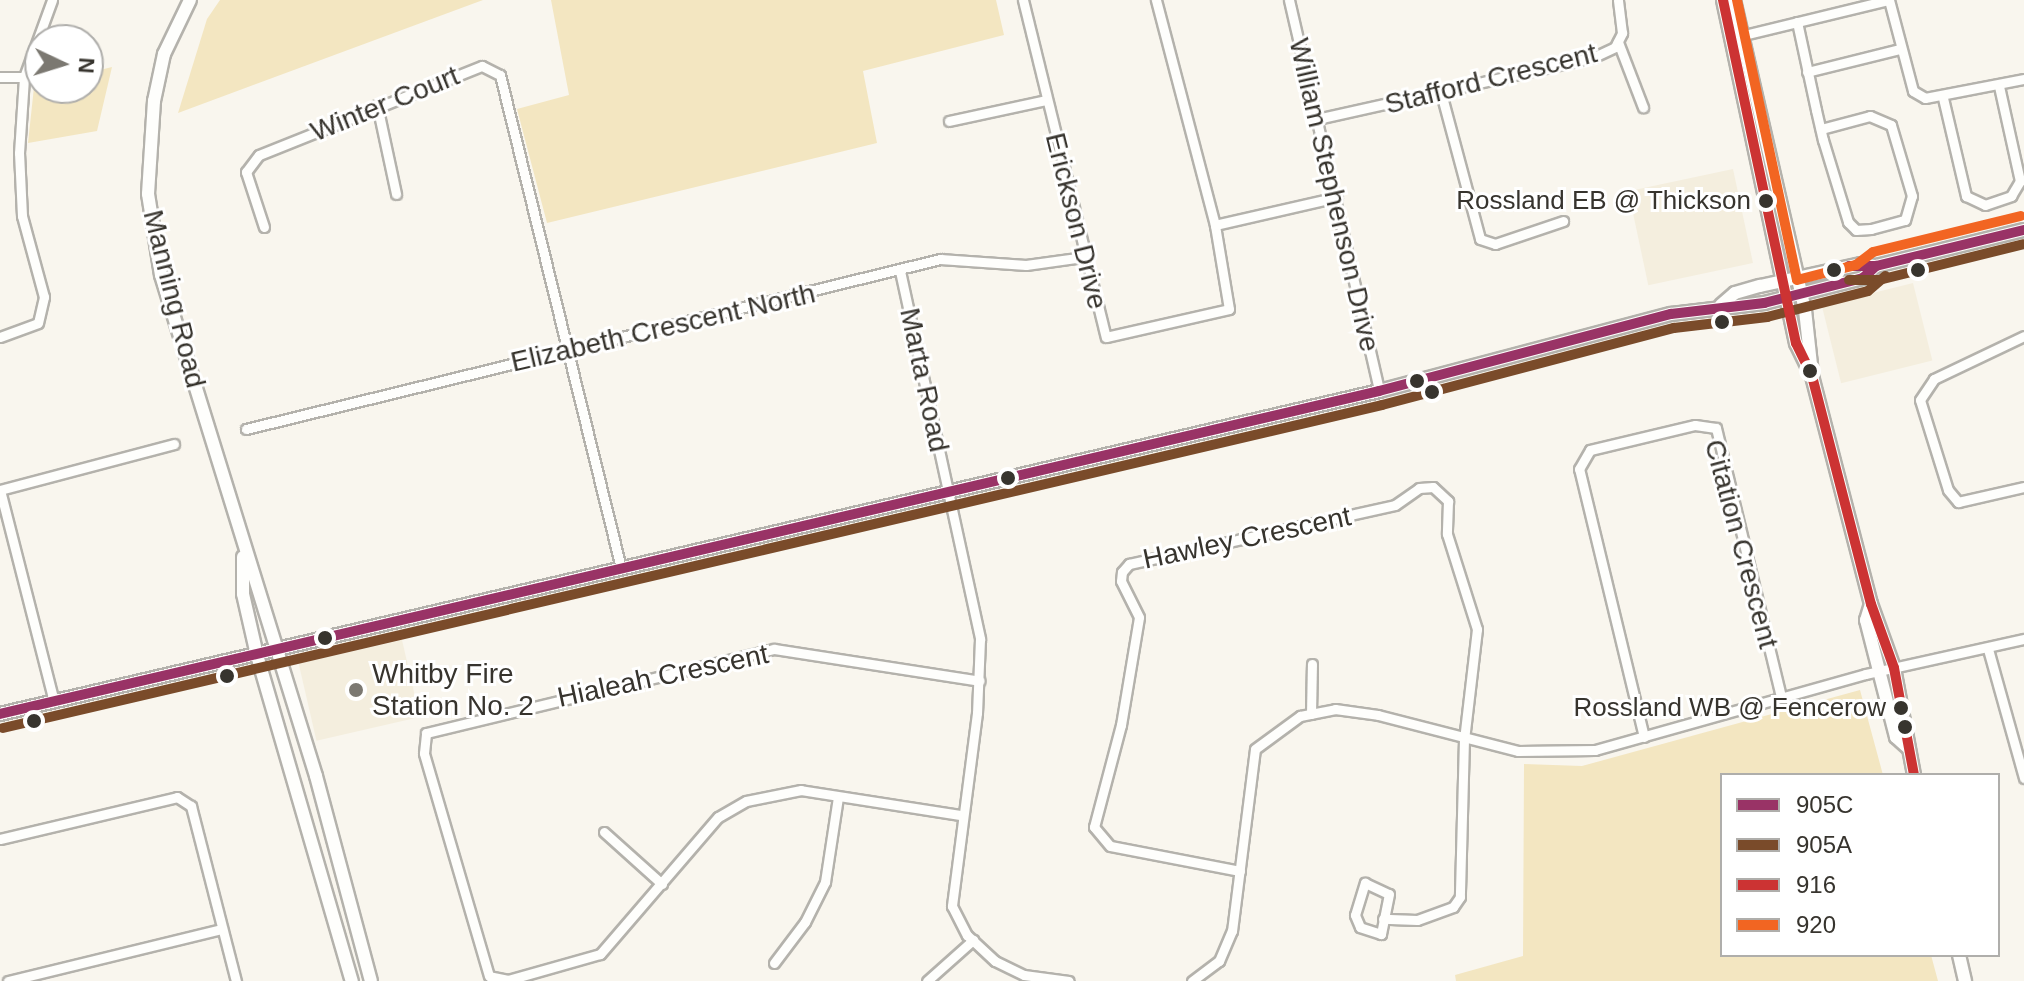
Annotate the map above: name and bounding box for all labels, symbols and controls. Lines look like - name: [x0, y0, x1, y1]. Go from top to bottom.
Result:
- north arrow: [24, 24, 104, 104]
- street label: William Stephenson Drive: [1282, 35, 1386, 355]
- street label: Stafford Crescent: [1381, 36, 1601, 122]
- text: N: [73, 57, 99, 74]
- street label: Winter Court: [306, 59, 464, 149]
- street label: Erickson Drive: [1038, 129, 1114, 313]
- place label: Rossland EB @ Thickson: [1456, 185, 1751, 217]
- marker: Rossland EB @ Thickson: [1758, 193, 1774, 209]
- street label: Manning Road: [136, 207, 212, 391]
- unlabelled marker: [1826, 262, 1842, 278]
- unlabelled marker: [1910, 262, 1926, 278]
- street label: Elizabeth Crescent North: [508, 277, 818, 379]
- street label: Marta Road: [892, 305, 956, 455]
- unlabelled marker: [1714, 314, 1730, 330]
- unlabelled marker: [1802, 363, 1818, 379]
- unlabelled marker: [1409, 373, 1425, 389]
- unlabelled marker: [1424, 384, 1440, 400]
- street label: Citation Crescent: [1697, 436, 1785, 652]
- unlabelled marker: [1000, 470, 1016, 486]
- street label: Hawley Crescent: [1140, 500, 1354, 576]
- unlabelled marker: [317, 630, 333, 646]
- street label: Hialeah Crescent: [554, 637, 772, 715]
- place label: Whitby Fire Station No. 2: [372, 657, 534, 723]
- unlabelled marker: [219, 668, 235, 684]
- marker: Whitby Fire Station No. 2: [347, 681, 365, 699]
- place label: Rossland WB @ Fencerow: [1574, 692, 1886, 724]
- marker: Rossland WB @ Fencerow: [1893, 700, 1909, 716]
- unlabelled marker: [26, 713, 42, 729]
- unlabelled marker: [1897, 719, 1913, 735]
- legend: [1720, 773, 2000, 957]
- text: 905C: [1796, 791, 1853, 818]
- text: 905A: [1796, 831, 1852, 858]
- text: 916: [1796, 871, 1836, 898]
- text: 920: [1796, 911, 1836, 938]

